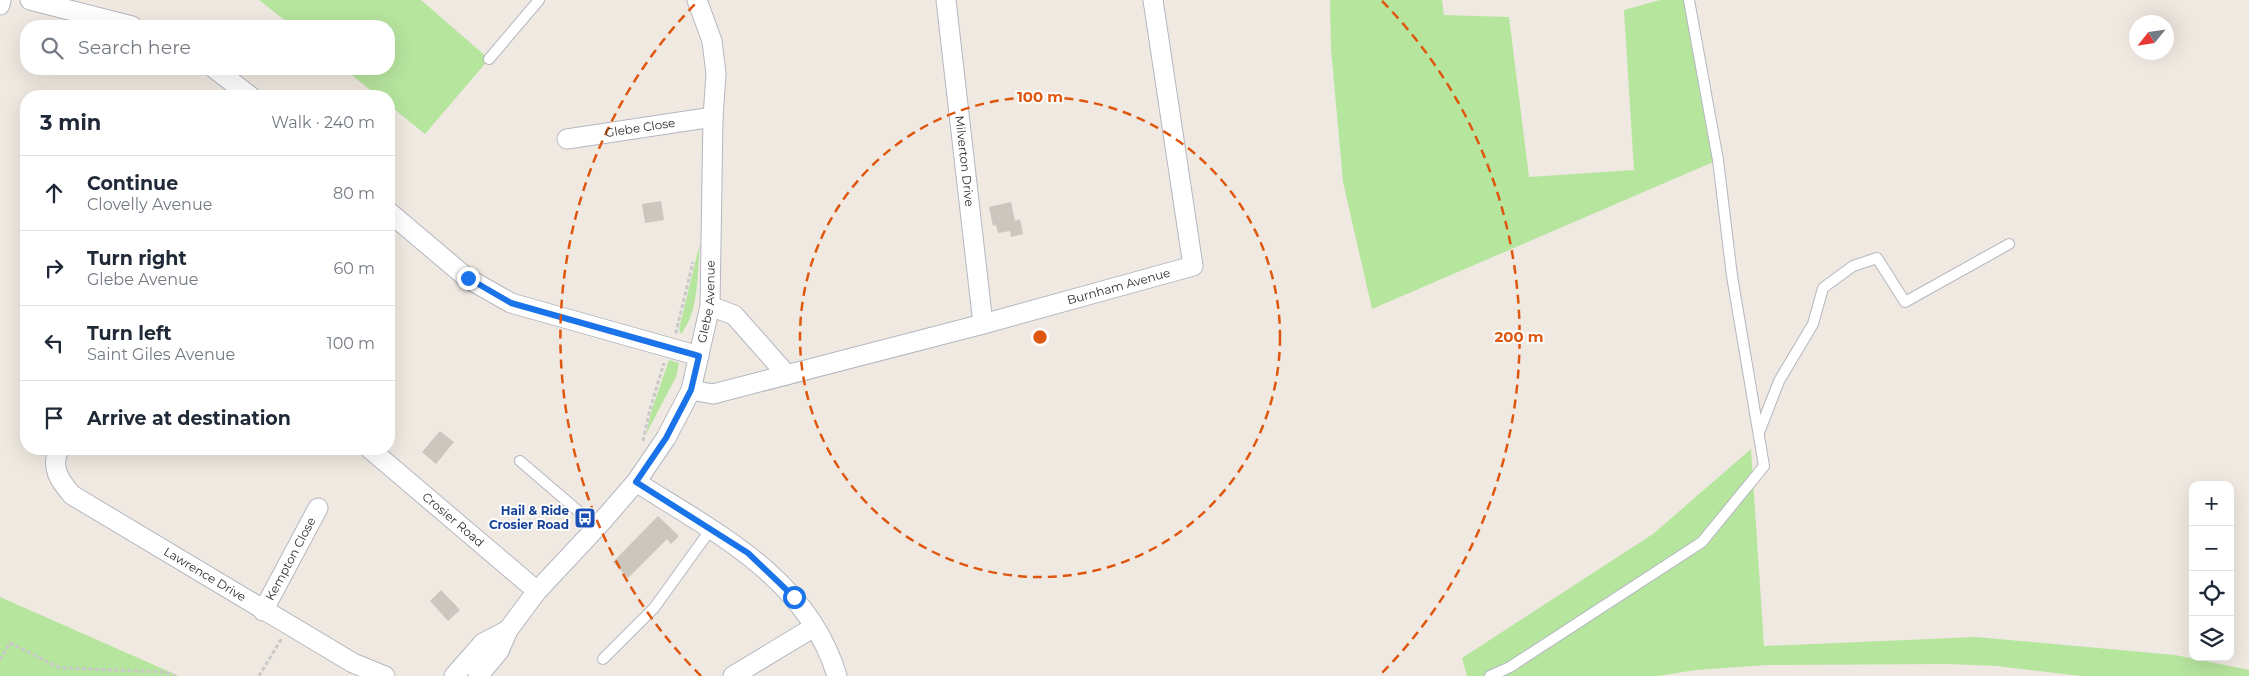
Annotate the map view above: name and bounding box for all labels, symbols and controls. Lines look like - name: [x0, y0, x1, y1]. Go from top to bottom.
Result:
- north arrow: [2129, 15, 2174, 60]
- search box: [20, 20, 395, 75]
- icon: search: [38, 34, 66, 62]
- text: Search here: [78, 36, 191, 59]
- text: 100 m: [1017, 87, 1063, 106]
- text: 3 min: [40, 110, 101, 135]
- text: Walk · 240 m: [271, 113, 375, 132]
- street label: Glebe Close: [604, 115, 676, 140]
- street label: Milverton Drive: [952, 115, 978, 207]
- text: Continue: [87, 172, 178, 195]
- icon: ahead: [40, 179, 68, 207]
- text: 80 m: [333, 184, 375, 203]
- text: Clovelly Avenue: [87, 195, 212, 214]
- text: Turn right: [87, 247, 187, 270]
- icon: right: [40, 254, 68, 282]
- text: 60 m: [333, 259, 375, 278]
- street label: Glebe Avenue: [694, 260, 718, 344]
- street label: Burnham Avenue: [1065, 265, 1172, 307]
- route end: [457, 267, 480, 290]
- text: Glebe Avenue: [87, 270, 198, 289]
- text: Turn left: [87, 322, 172, 345]
- text: 200 m: [1494, 327, 1544, 346]
- centre of rings: [1031, 328, 1049, 346]
- icon: left: [40, 329, 68, 357]
- text: 100 m: [327, 334, 375, 353]
- text: Saint Giles Avenue: [87, 345, 235, 364]
- icon: arrive: [40, 404, 68, 432]
- text: Arrive at destination: [87, 407, 291, 430]
- map controls: [2189, 481, 2234, 661]
- button: +: [2189, 481, 2234, 526]
- street label: Crosier Road: [419, 489, 487, 550]
- place label: Hail & Ride Crosier Road: [489, 503, 569, 532]
- bus stop icon: Hail & Ride Crosier Road: [573, 506, 597, 530]
- street label: Kempton Close: [262, 515, 319, 603]
- button: −: [2189, 526, 2234, 571]
- street label: Lawrence Drive: [161, 544, 249, 604]
- button: locate: [2189, 571, 2234, 616]
- route start: [783, 586, 806, 609]
- button: layers: [2189, 616, 2234, 661]

